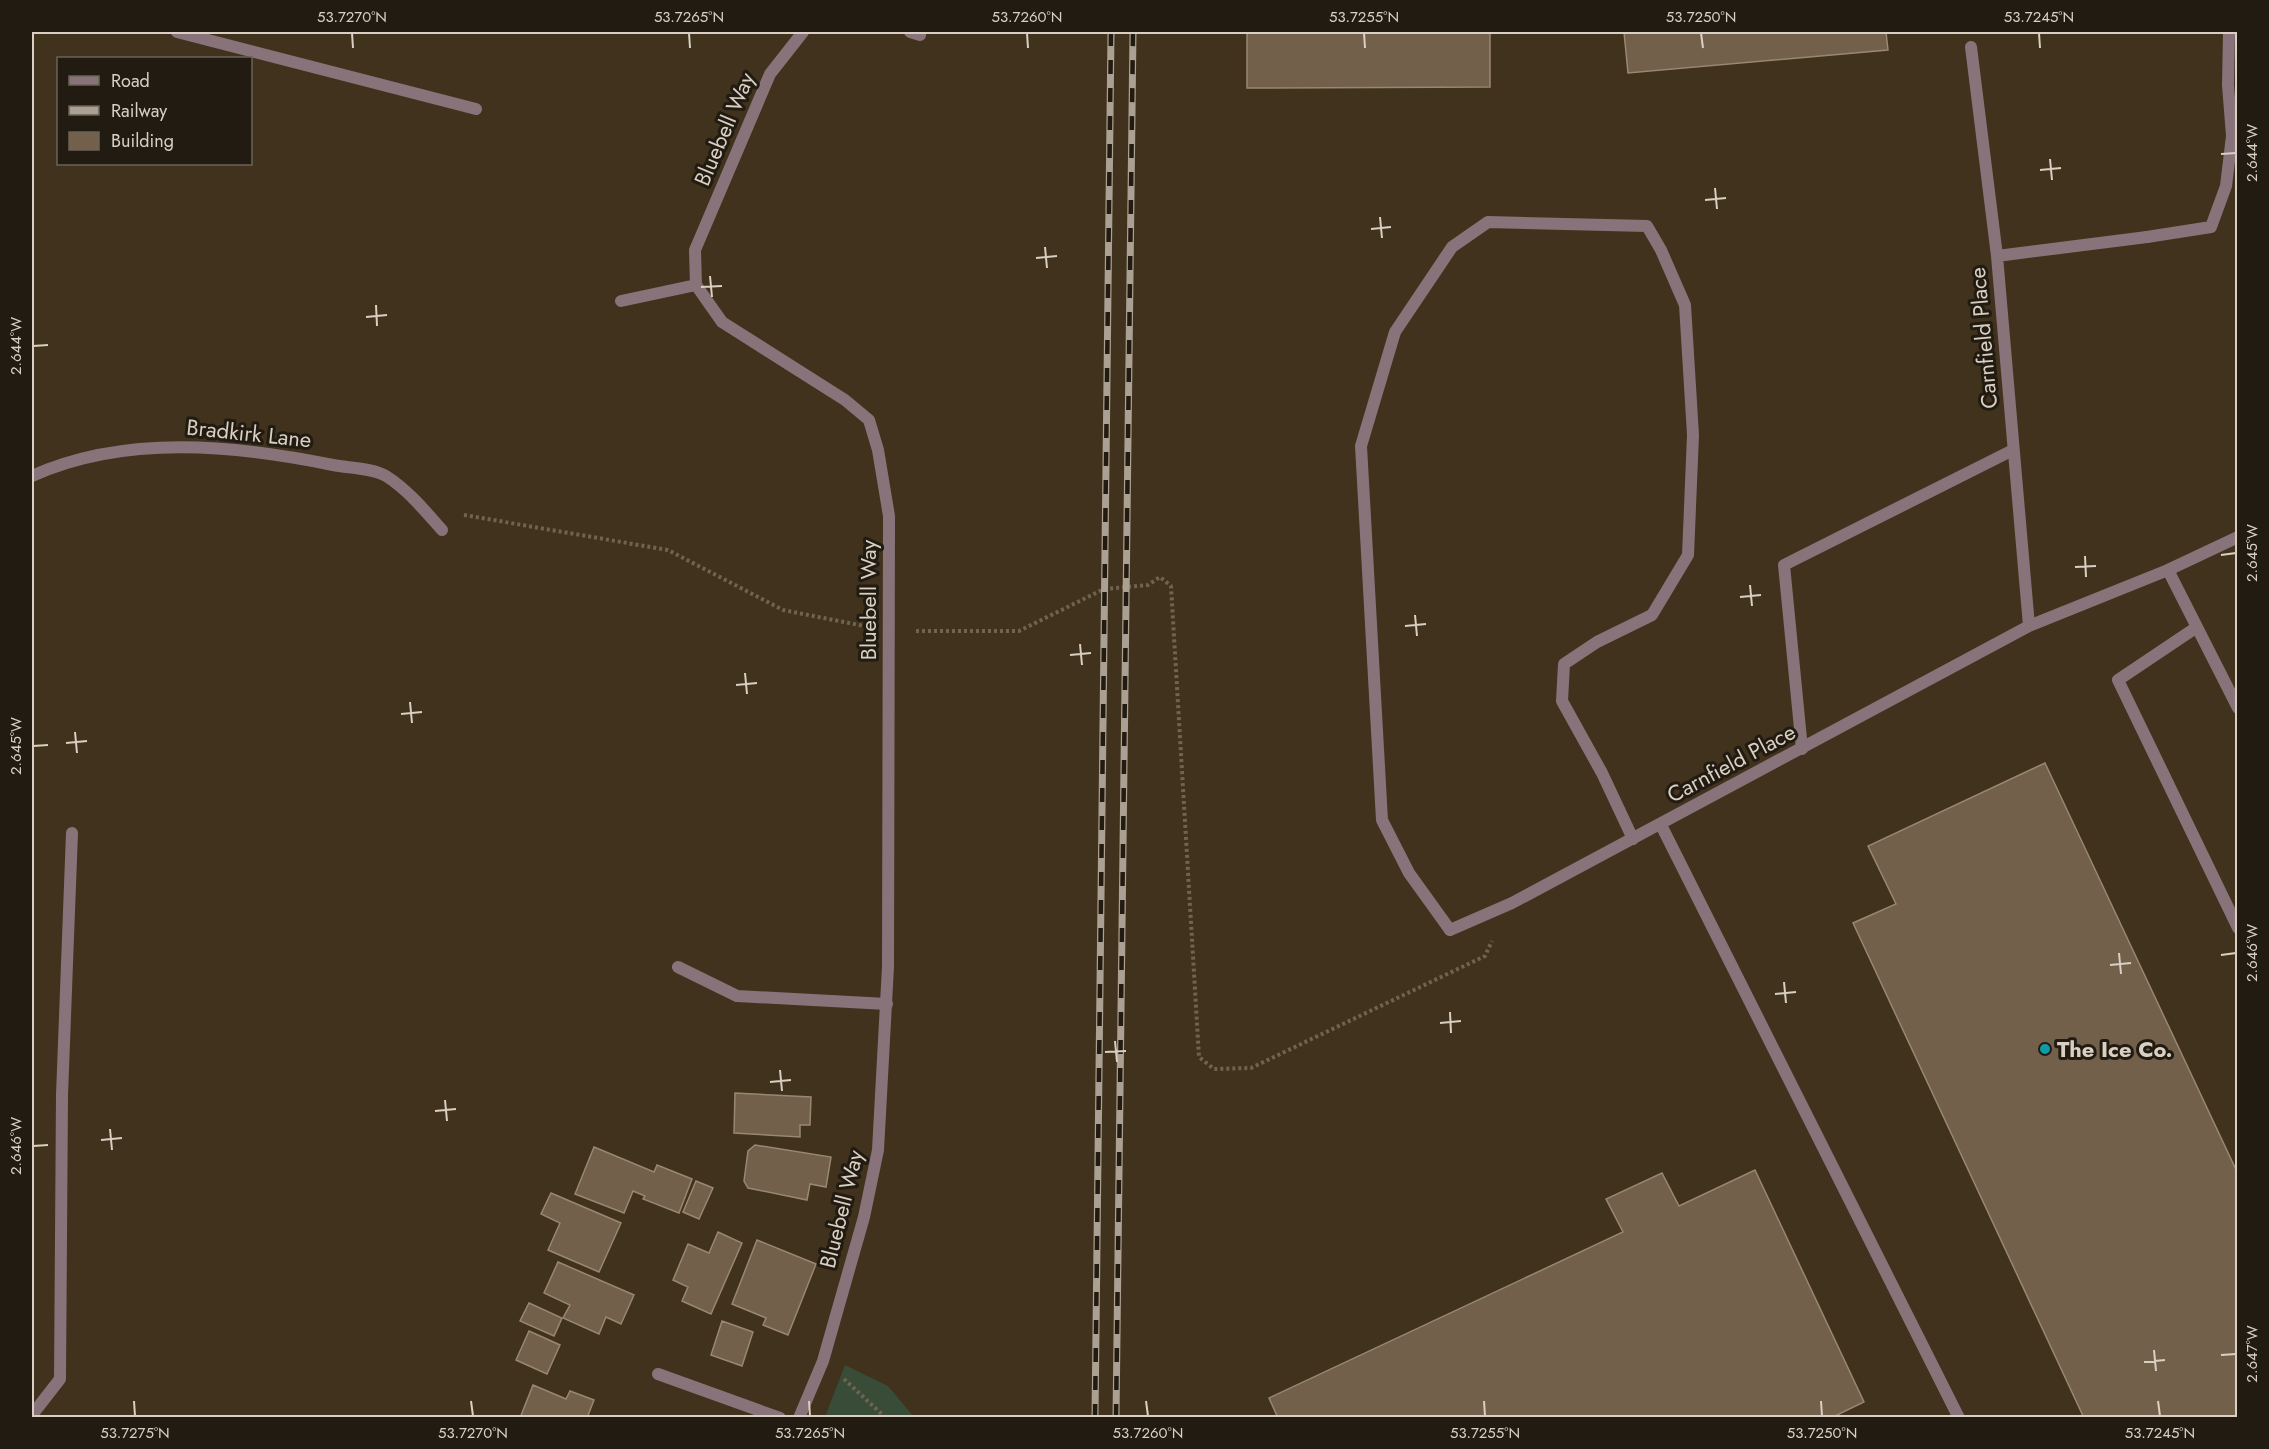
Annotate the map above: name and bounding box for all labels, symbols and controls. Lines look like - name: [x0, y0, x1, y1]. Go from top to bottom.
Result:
- text: 53.7270°N: [317, 6, 387, 28]
- text: 53.7265°N: [654, 6, 724, 28]
- text: 53.7260°N: [992, 6, 1062, 28]
- text: 53.7255°N: [1329, 6, 1399, 28]
- text: 53.7250°N: [1666, 6, 1736, 28]
- text: 53.7245°N: [2004, 6, 2074, 28]
- legend: [57, 57, 252, 165]
- street label: Bluebell Way: [686, 67, 762, 191]
- text: Road: [111, 68, 150, 94]
- text: Railway: [111, 98, 167, 124]
- text: 2.644°W: [2241, 124, 2263, 182]
- text: Building: [111, 128, 174, 154]
- street label: Carnfield Place: [1961, 266, 2005, 410]
- text: 2.644°W: [5, 317, 27, 375]
- street label: Bradkirk Lane: [185, 411, 313, 455]
- text: 2.645°W: [2241, 524, 2263, 582]
- street label: Bluebell Way: [852, 539, 884, 660]
- street label: Carnfield Place: [1661, 716, 1801, 810]
- text: 2.645°W: [5, 717, 27, 775]
- text: 2.646°W: [2241, 924, 2263, 982]
- place label: The Ice Co.: [2057, 1033, 2173, 1065]
- marker: The Ice Co.: [2038, 1042, 2052, 1056]
- text: 2.646°W: [5, 1117, 27, 1175]
- street label: Bluebell Way: [811, 1146, 871, 1271]
- text: 2.647°W: [2241, 1325, 2263, 1383]
- text: 53.7275°N: [100, 1422, 170, 1444]
- text: 53.7270°N: [438, 1422, 508, 1444]
- text: 53.7265°N: [775, 1422, 845, 1444]
- text: 53.7260°N: [1113, 1422, 1183, 1444]
- text: 53.7255°N: [1450, 1422, 1520, 1444]
- text: 53.7250°N: [1787, 1422, 1857, 1444]
- text: 53.7245°N: [2125, 1422, 2195, 1444]

